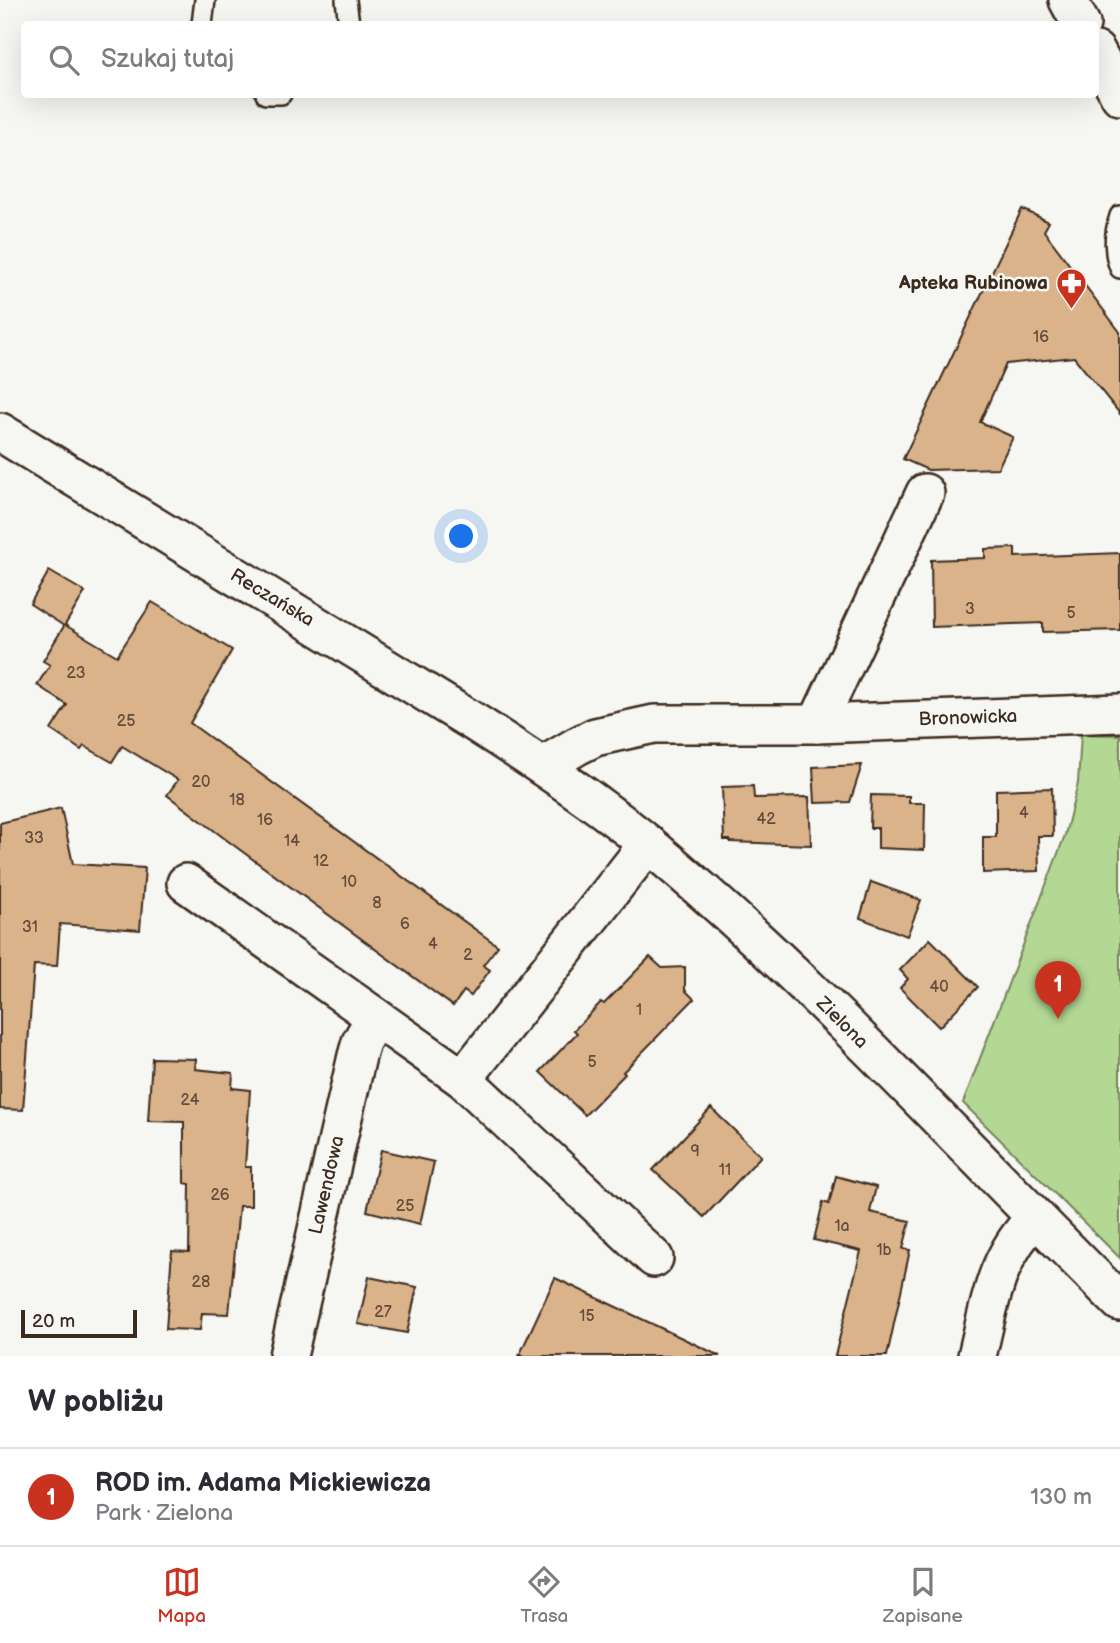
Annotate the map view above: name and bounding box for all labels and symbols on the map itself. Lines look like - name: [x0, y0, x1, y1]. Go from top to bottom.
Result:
- pharmacy icon: Apteka Rubinowa: [1054, 266, 1088, 310]
- place label: Apteka Rubinowa: [898, 272, 1048, 295]
- house number: 16: [1033, 328, 1049, 347]
- your location: [444, 519, 478, 553]
- street label: Reczańska: [226, 564, 318, 632]
- house number: 3: [965, 600, 975, 619]
- house number: 5: [1066, 604, 1076, 623]
- house number: 23: [67, 664, 86, 683]
- street label: Bronowicka: [918, 705, 1018, 731]
- house number: 25: [117, 712, 135, 731]
- house number: 20: [192, 773, 210, 792]
- house number: 18: [229, 791, 245, 810]
- house number: 4: [1019, 804, 1029, 823]
- house number: 42: [756, 810, 776, 829]
- house number: 16: [257, 811, 273, 830]
- house number: 33: [24, 829, 44, 848]
- house number: 14: [284, 832, 300, 851]
- house number: 12: [313, 852, 329, 871]
- house number: 10: [341, 873, 357, 892]
- house number: 8: [372, 894, 382, 913]
- house number: 6: [400, 915, 410, 934]
- house number: 31: [22, 918, 38, 937]
- house number: 4: [428, 935, 438, 954]
- house number: 2: [463, 946, 473, 965]
- pin: 1: [1035, 961, 1081, 1019]
- house number: 40: [929, 978, 949, 997]
- street label: Zielona: [811, 992, 873, 1054]
- house number: 1: [636, 1001, 642, 1020]
- house number: 5: [587, 1053, 597, 1072]
- house number: 24: [181, 1091, 200, 1110]
- street label: Lawendowa: [304, 1133, 350, 1237]
- house number: 9: [690, 1142, 700, 1161]
- house number: 11: [719, 1161, 731, 1180]
- house number: 26: [210, 1186, 230, 1205]
- house number: 25: [396, 1197, 414, 1216]
- house number: 1a: [834, 1217, 850, 1236]
- house number: 1b: [876, 1241, 892, 1260]
- house number: 28: [192, 1273, 210, 1292]
- house number: 27: [374, 1303, 392, 1322]
- scale bar: [21, 1307, 136, 1339]
- house number: 15: [579, 1307, 595, 1326]

